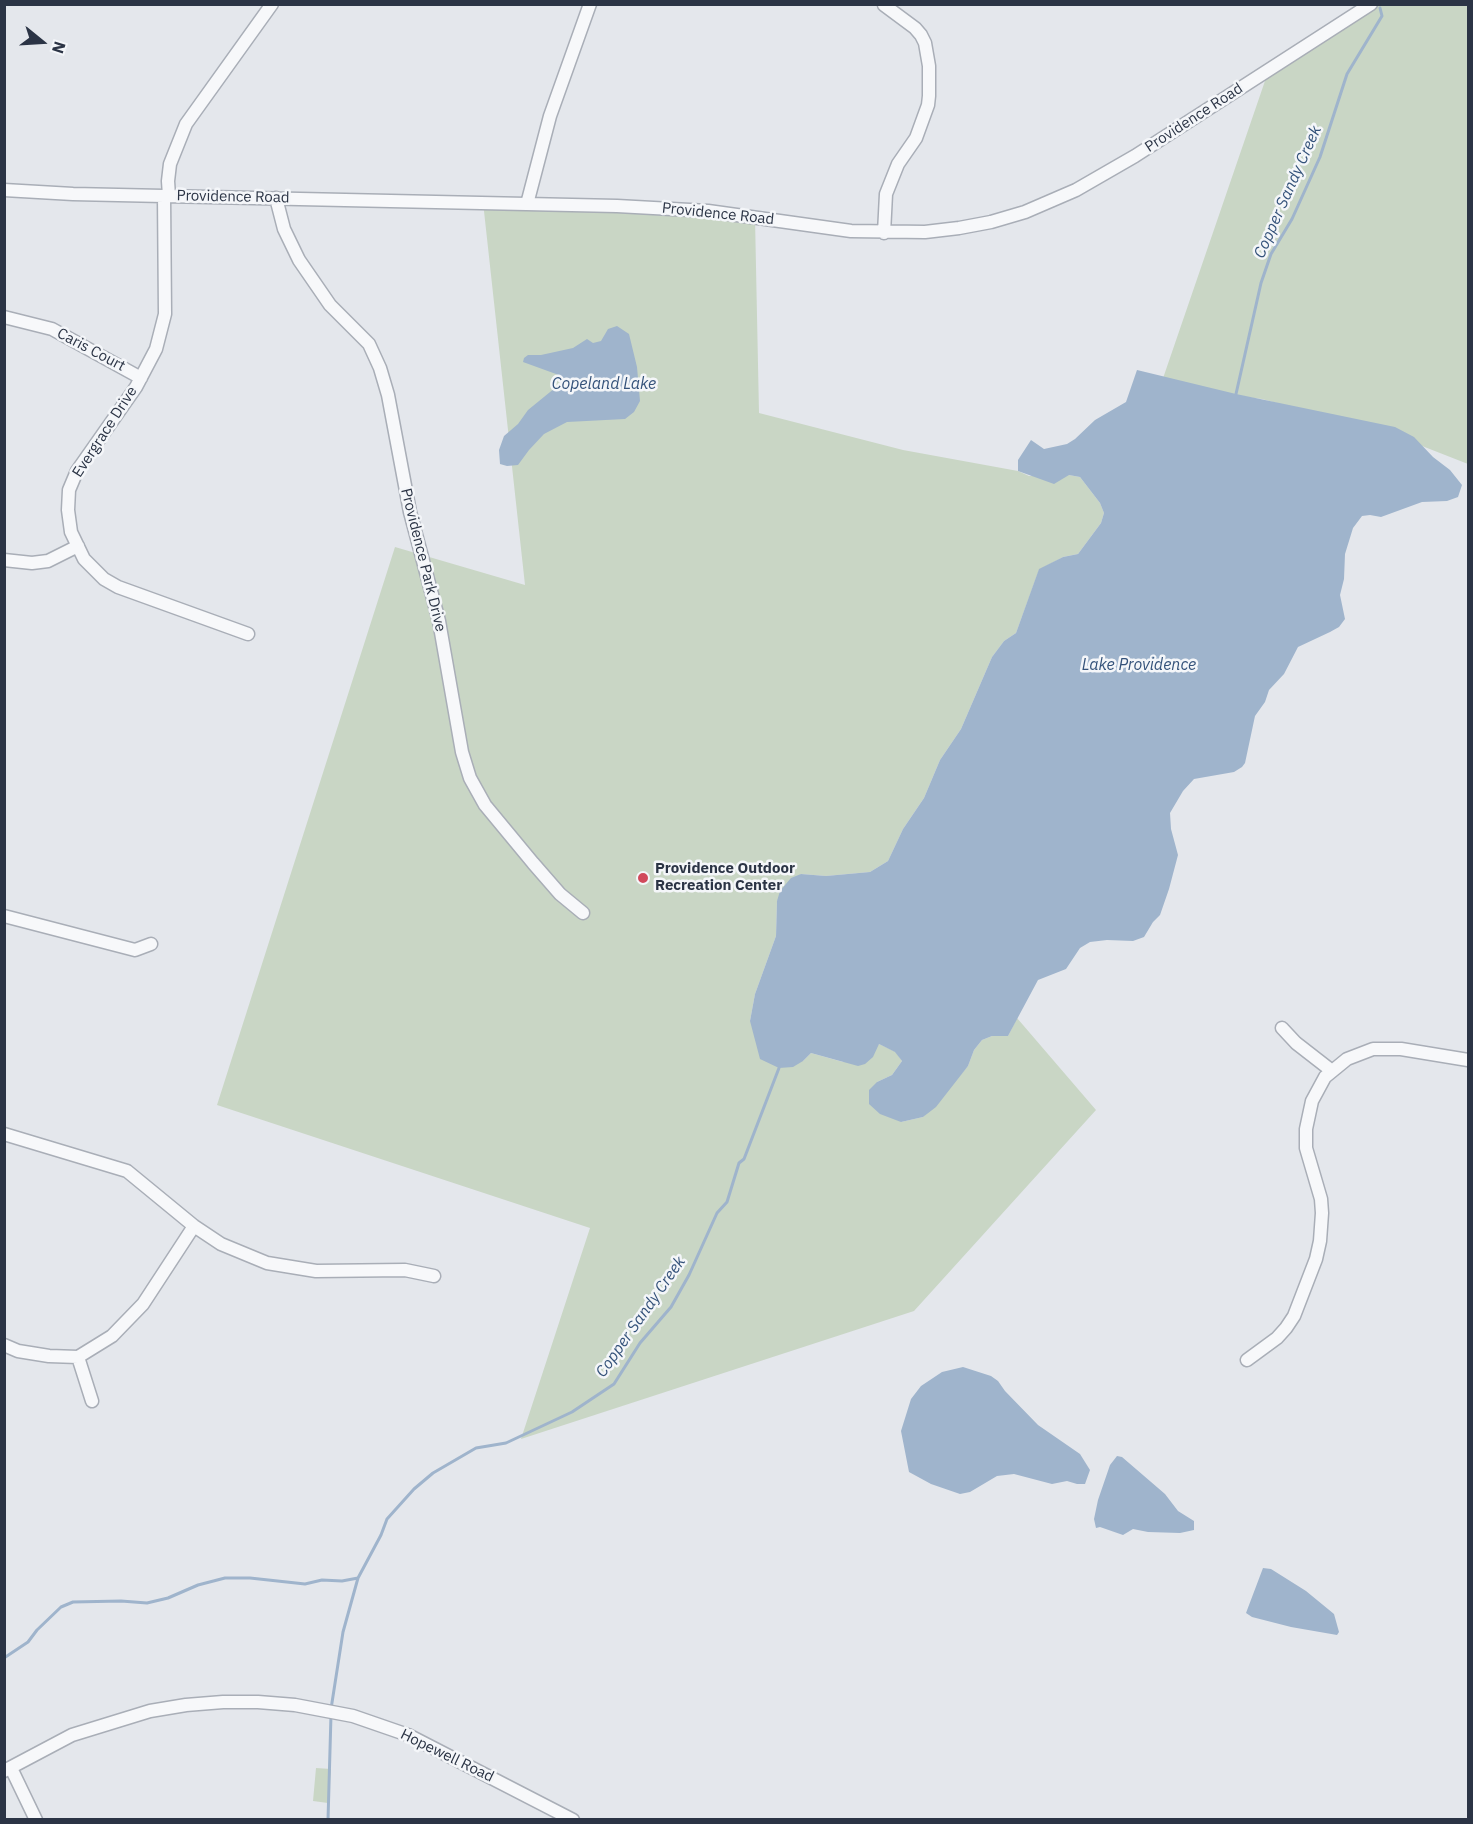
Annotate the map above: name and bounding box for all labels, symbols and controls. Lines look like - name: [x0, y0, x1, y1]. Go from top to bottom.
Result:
- north arrow: [12, 12, 72, 72]
- text: N: [48, 39, 70, 56]
- street label: Providence Road: [1142, 80, 1246, 156]
- water label: Copper Sandy Creek: [1250, 123, 1326, 261]
- street label: Providence Road: [176, 187, 290, 207]
- street label: Providence Road: [661, 199, 775, 229]
- street label: Caris Court: [54, 325, 128, 375]
- water label: Copeland Lake: [552, 374, 656, 394]
- street label: Evergrace Drive: [69, 383, 141, 481]
- street label: Providence Park Drive: [396, 486, 450, 634]
- water label: Lake Providence: [1082, 655, 1196, 675]
- place label: Providence Outdoor Recreation Center: [655, 860, 795, 895]
- marker: Providence Outdoor Recreation Center: [636, 871, 650, 885]
- water label: Copper Sandy Creek: [592, 1253, 690, 1381]
- street label: Hopewell Road: [397, 1726, 497, 1786]

